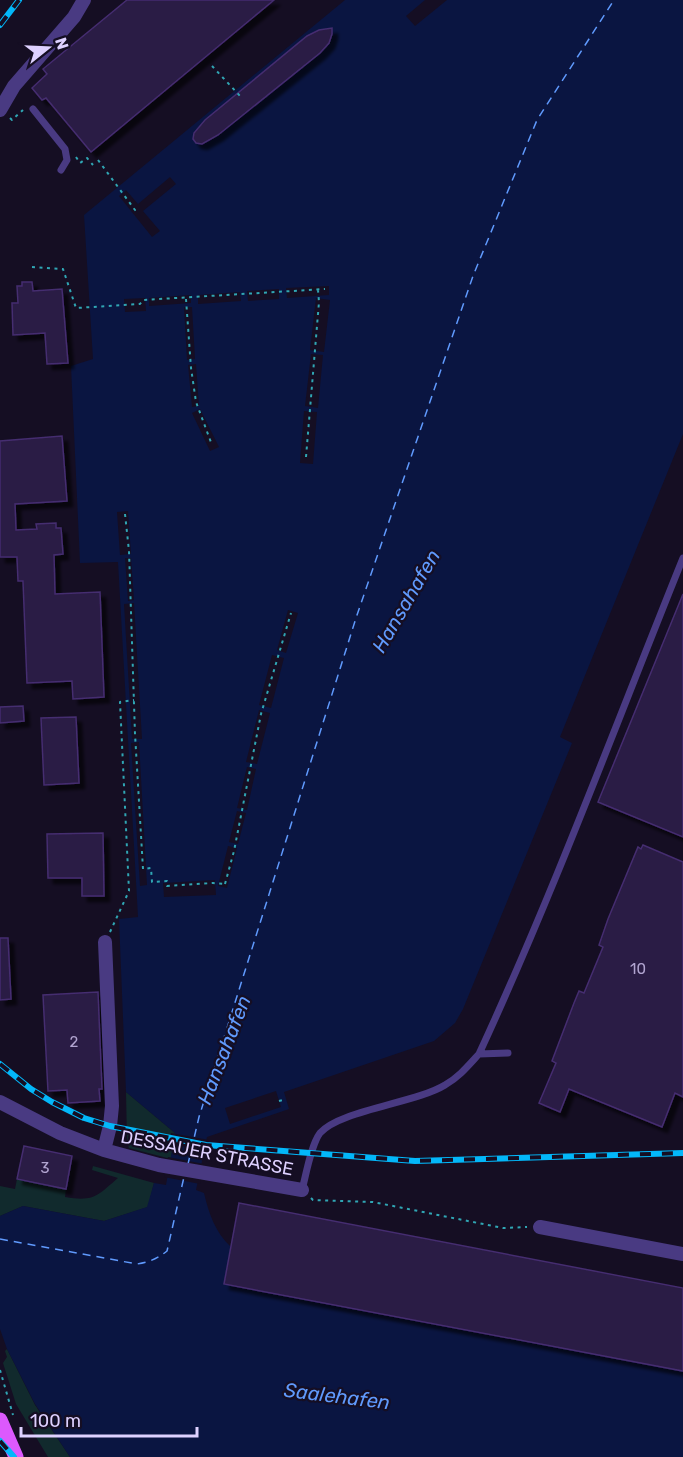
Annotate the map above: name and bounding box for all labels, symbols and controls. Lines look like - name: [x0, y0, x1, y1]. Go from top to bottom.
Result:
- north arrow: [18, 18, 78, 78]
- text: N: [51, 35, 73, 52]
- water label: Hansahafen: [367, 545, 445, 657]
- house number: 10: [630, 960, 646, 978]
- water label: Hansahafen: [192, 992, 256, 1108]
- house number: 2: [70, 1033, 79, 1051]
- street label: DESSAUER STRASSE: [119, 1125, 295, 1181]
- house number: 3: [40, 1159, 50, 1177]
- water label: Saalehafen: [283, 1378, 391, 1414]
- scale bar: [21, 1400, 196, 1438]
- text: 100 m: [30, 1410, 81, 1432]

